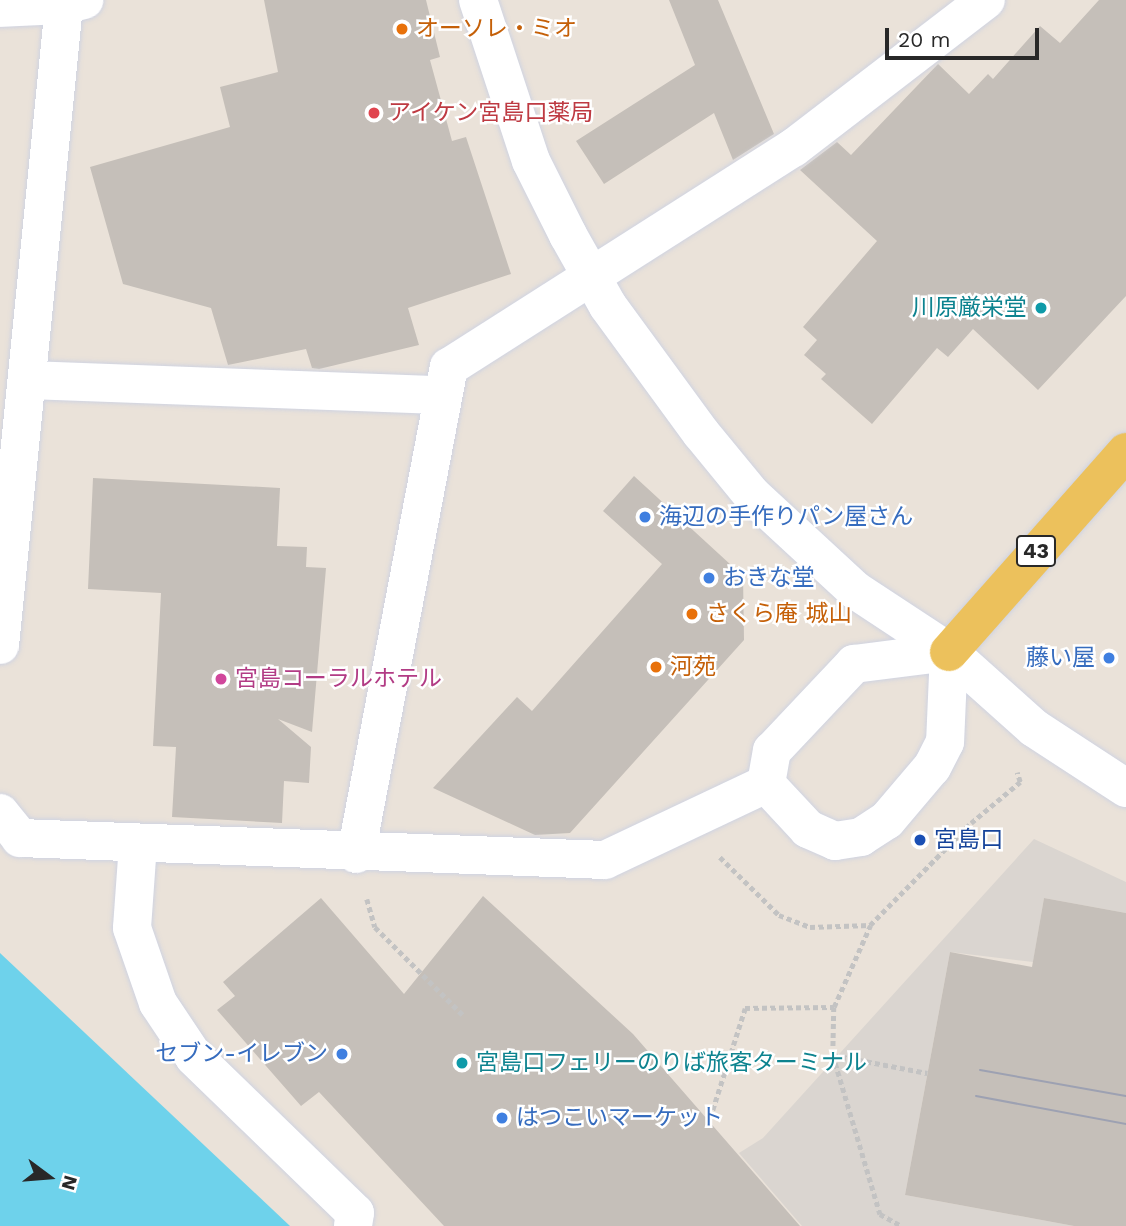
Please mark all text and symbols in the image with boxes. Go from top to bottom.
scale bar [888,14,1042,58]
place label: オーソレ・ミオ [416,15,577,43]
marker: オーソレ・ミオ [394,21,410,37]
text: 20 m [898,27,950,52]
place label: アイケン宮島口薬局 [388,99,595,127]
marker: アイケン宮島口薬局 [366,105,382,121]
place label: 川原厳栄堂 [912,294,1027,322]
marker: 川原厳栄堂 [1033,300,1049,316]
place label: 海辺の手作りパン屋さん [659,503,912,531]
marker: 海辺の手作りパン屋さん [637,509,653,525]
road number: 43 [1015,534,1057,568]
place label: おきな堂 [723,564,815,592]
marker: おきな堂 [701,570,717,586]
place label: さくら庵 城山 [706,600,852,628]
marker: さくら庵 城山 [684,606,700,622]
place label: 藤い屋 [1026,644,1095,672]
marker: 藤い屋 [1101,650,1117,666]
place label: 河苑 [670,653,716,681]
marker: 河苑 [648,659,664,675]
place label: 宮島コーラルホテル [235,665,442,693]
marker: 宮島コーラルホテル [213,671,229,687]
place label: 宮島口 [934,826,1003,854]
marker: 宮島口 [912,832,928,848]
place label: セブン-イレブン [155,1040,328,1068]
marker: セブン-イレブン [334,1046,350,1062]
place label: 宮島口フェリーのりば旅客ターミナル [476,1049,867,1077]
marker: 宮島口フェリーのりば旅客ターミナル [454,1055,470,1071]
place label: はつこいマーケット [516,1104,723,1132]
marker: はつこいマーケット [494,1110,510,1126]
north arrow [14,1142,84,1212]
text: N [57,1173,83,1193]

